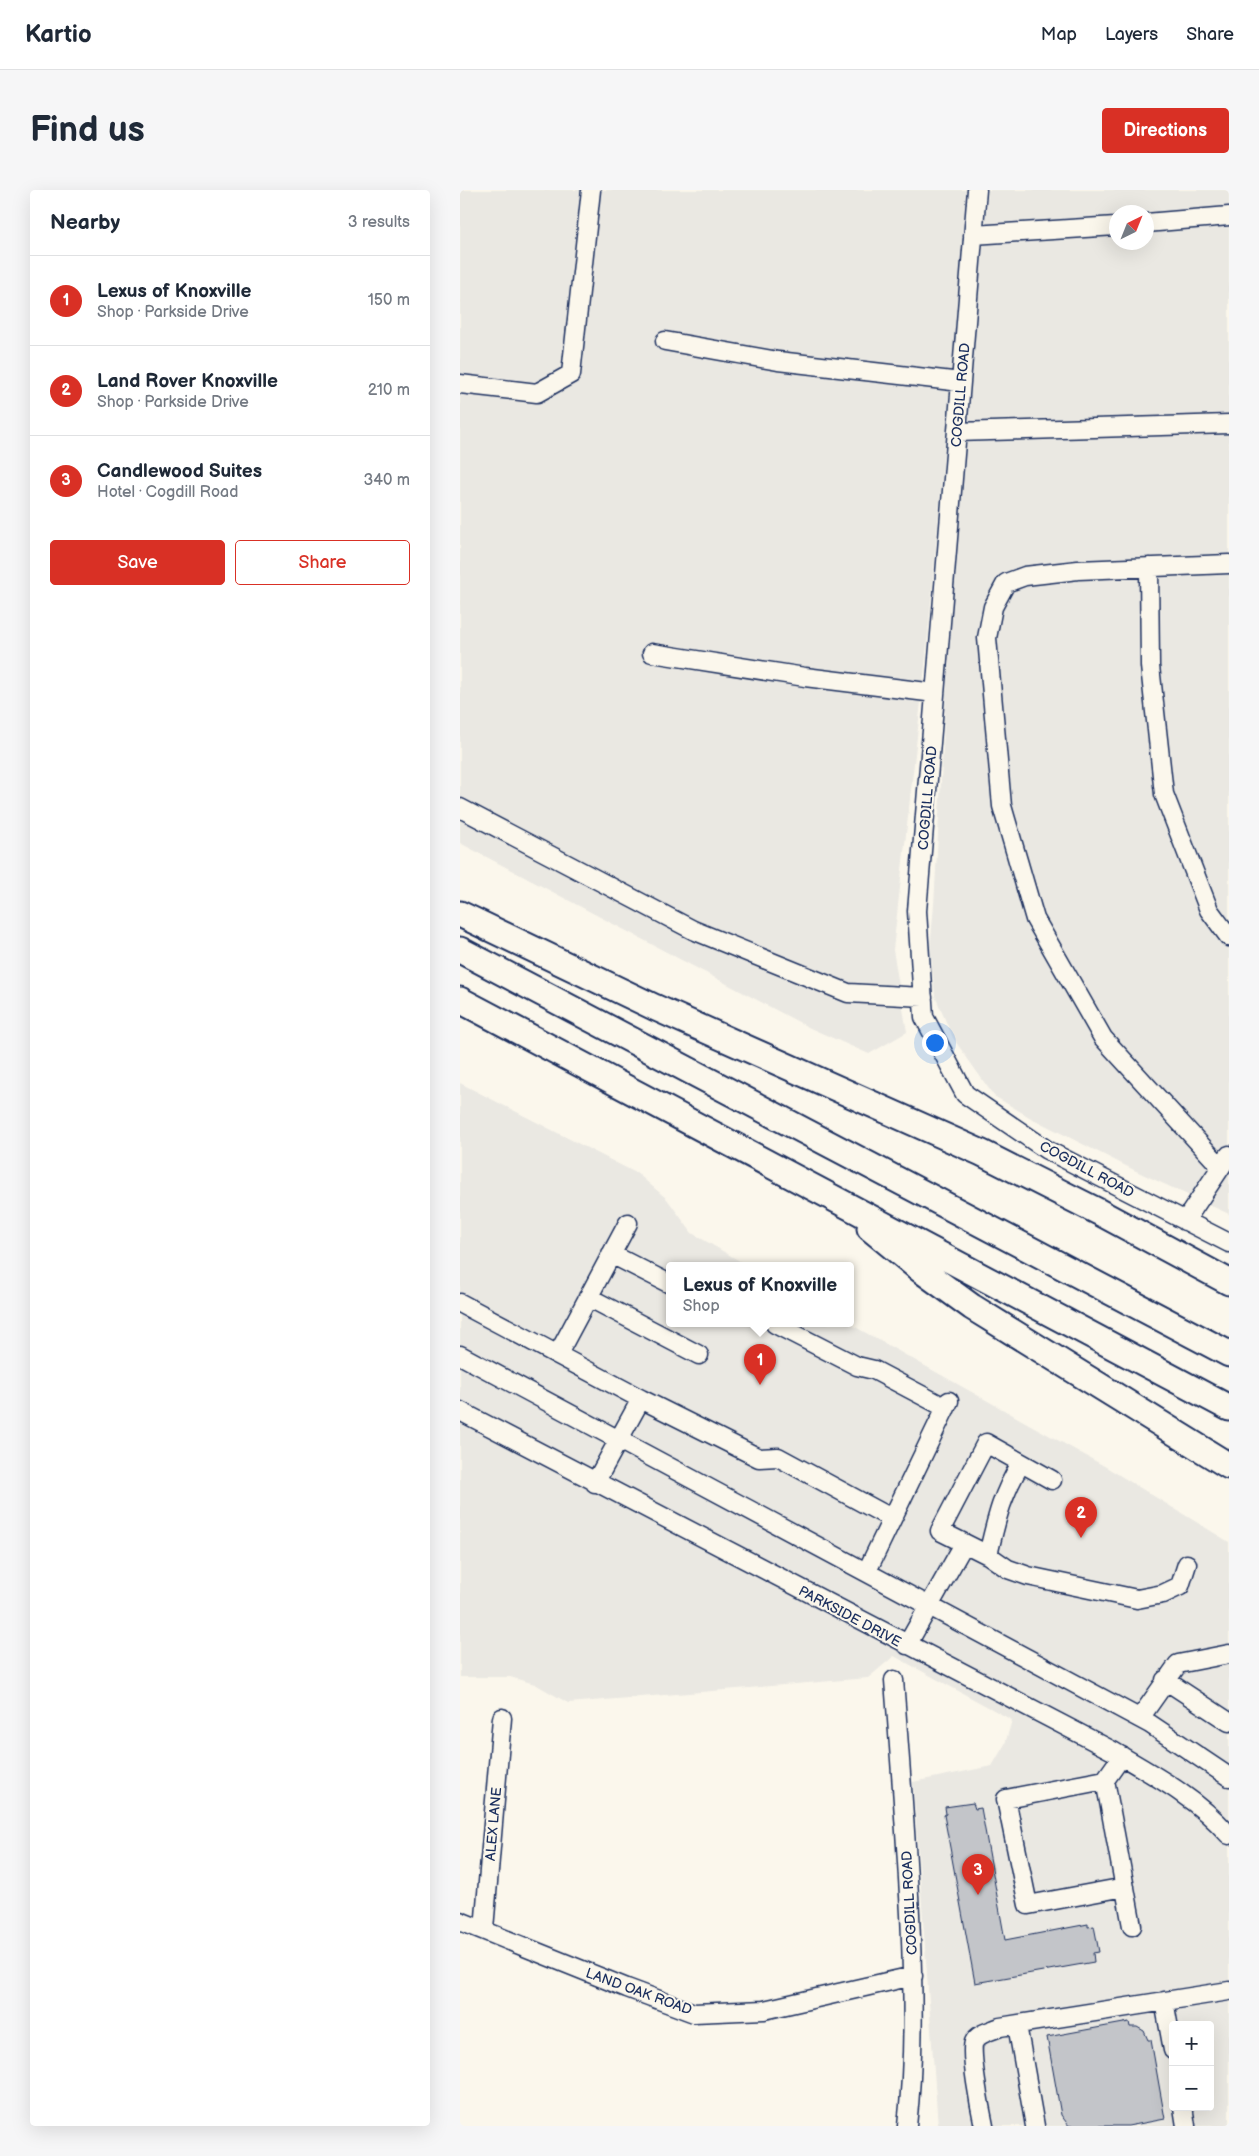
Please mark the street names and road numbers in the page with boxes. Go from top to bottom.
street label: COGDILL ROAD [947,342,974,448]
street label: COGDILL ROAD [914,745,941,851]
street label: COGDILL ROAD [1037,1137,1137,1201]
street label: PARKSIDE DRIVE [796,1582,904,1651]
street label: ALEX LANE [482,1786,505,1862]
street label: COGDILL ROAD [898,1850,921,1956]
street label: LAND OAK ROAD [583,1964,694,2019]

